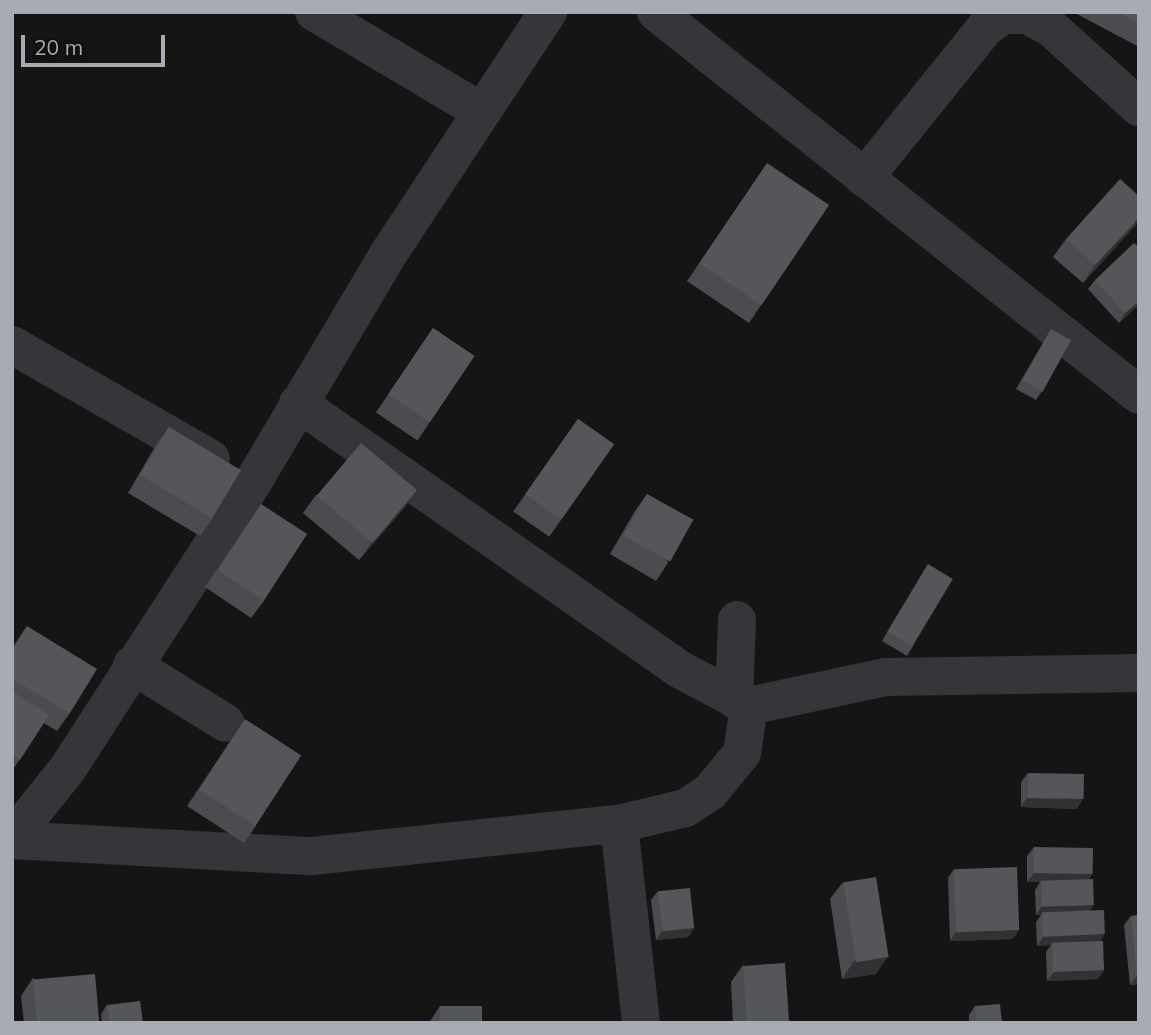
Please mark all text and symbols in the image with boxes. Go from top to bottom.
scale bar [24,21,168,65]
text: 20 m [34,34,83,60]

